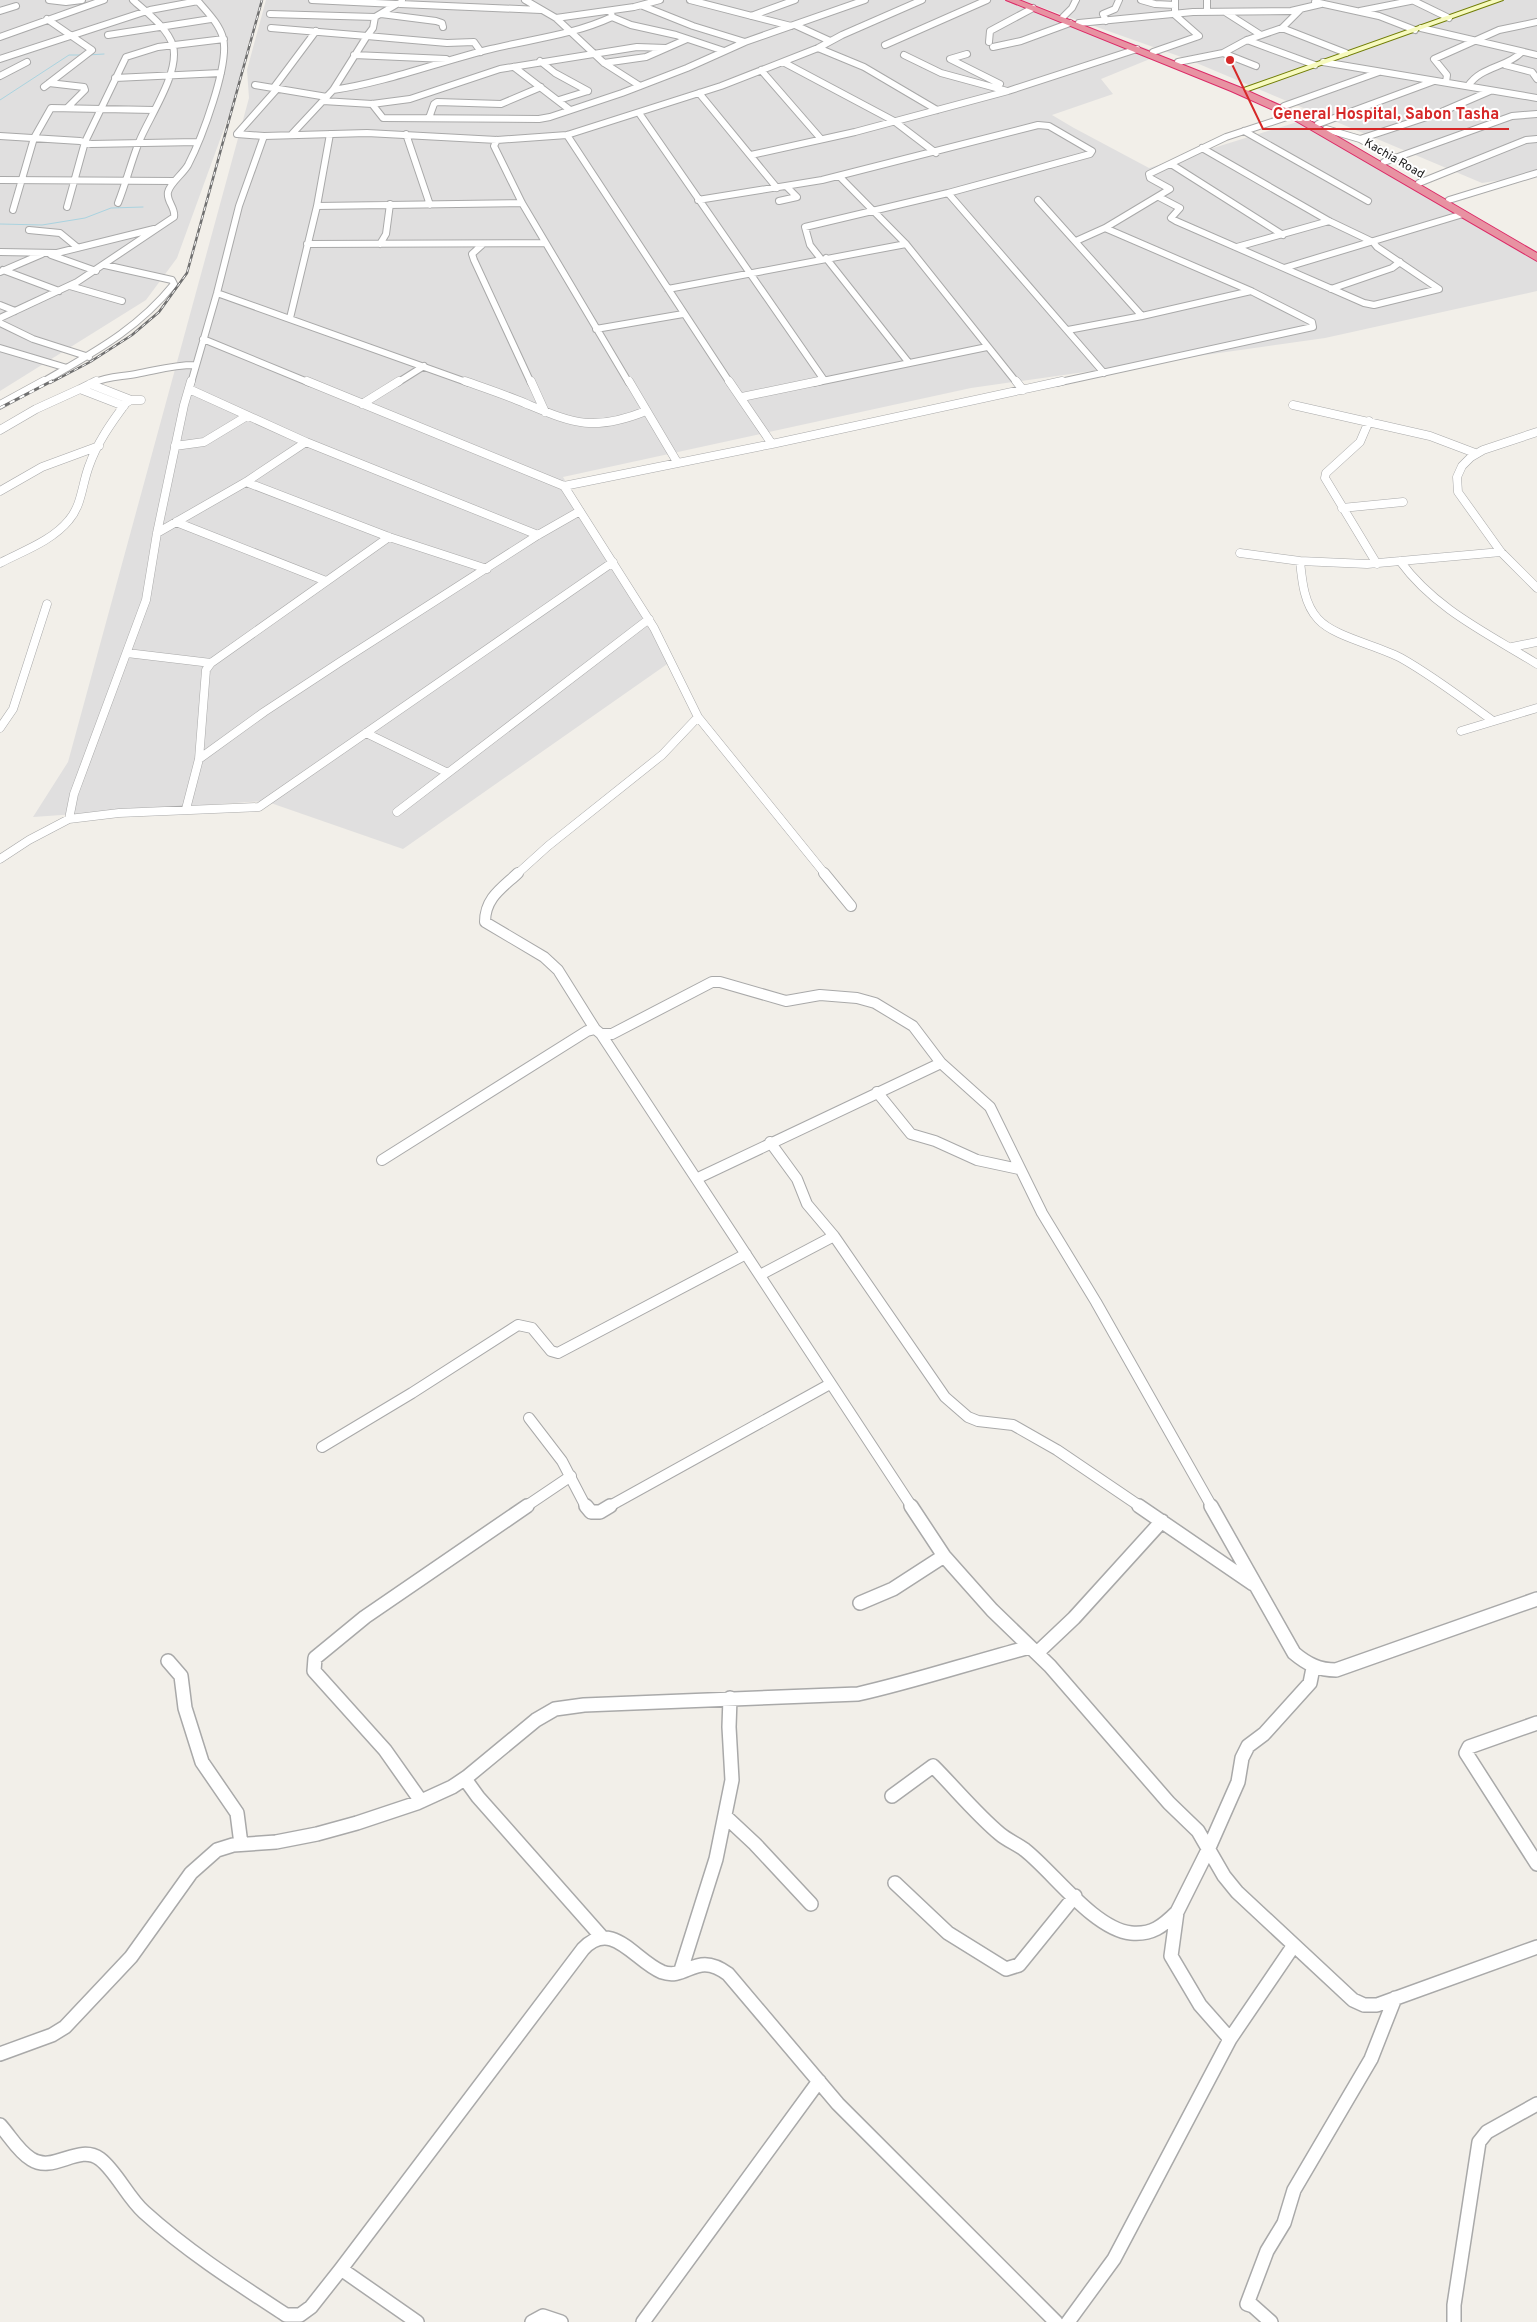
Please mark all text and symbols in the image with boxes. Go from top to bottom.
callout: General Hospital, Sabon Tasha [1263,98,1509,129]
text: General Hospital, Sabon Tasha [1273,105,1499,125]
street label: Kachia Road [1361,135,1427,183]

